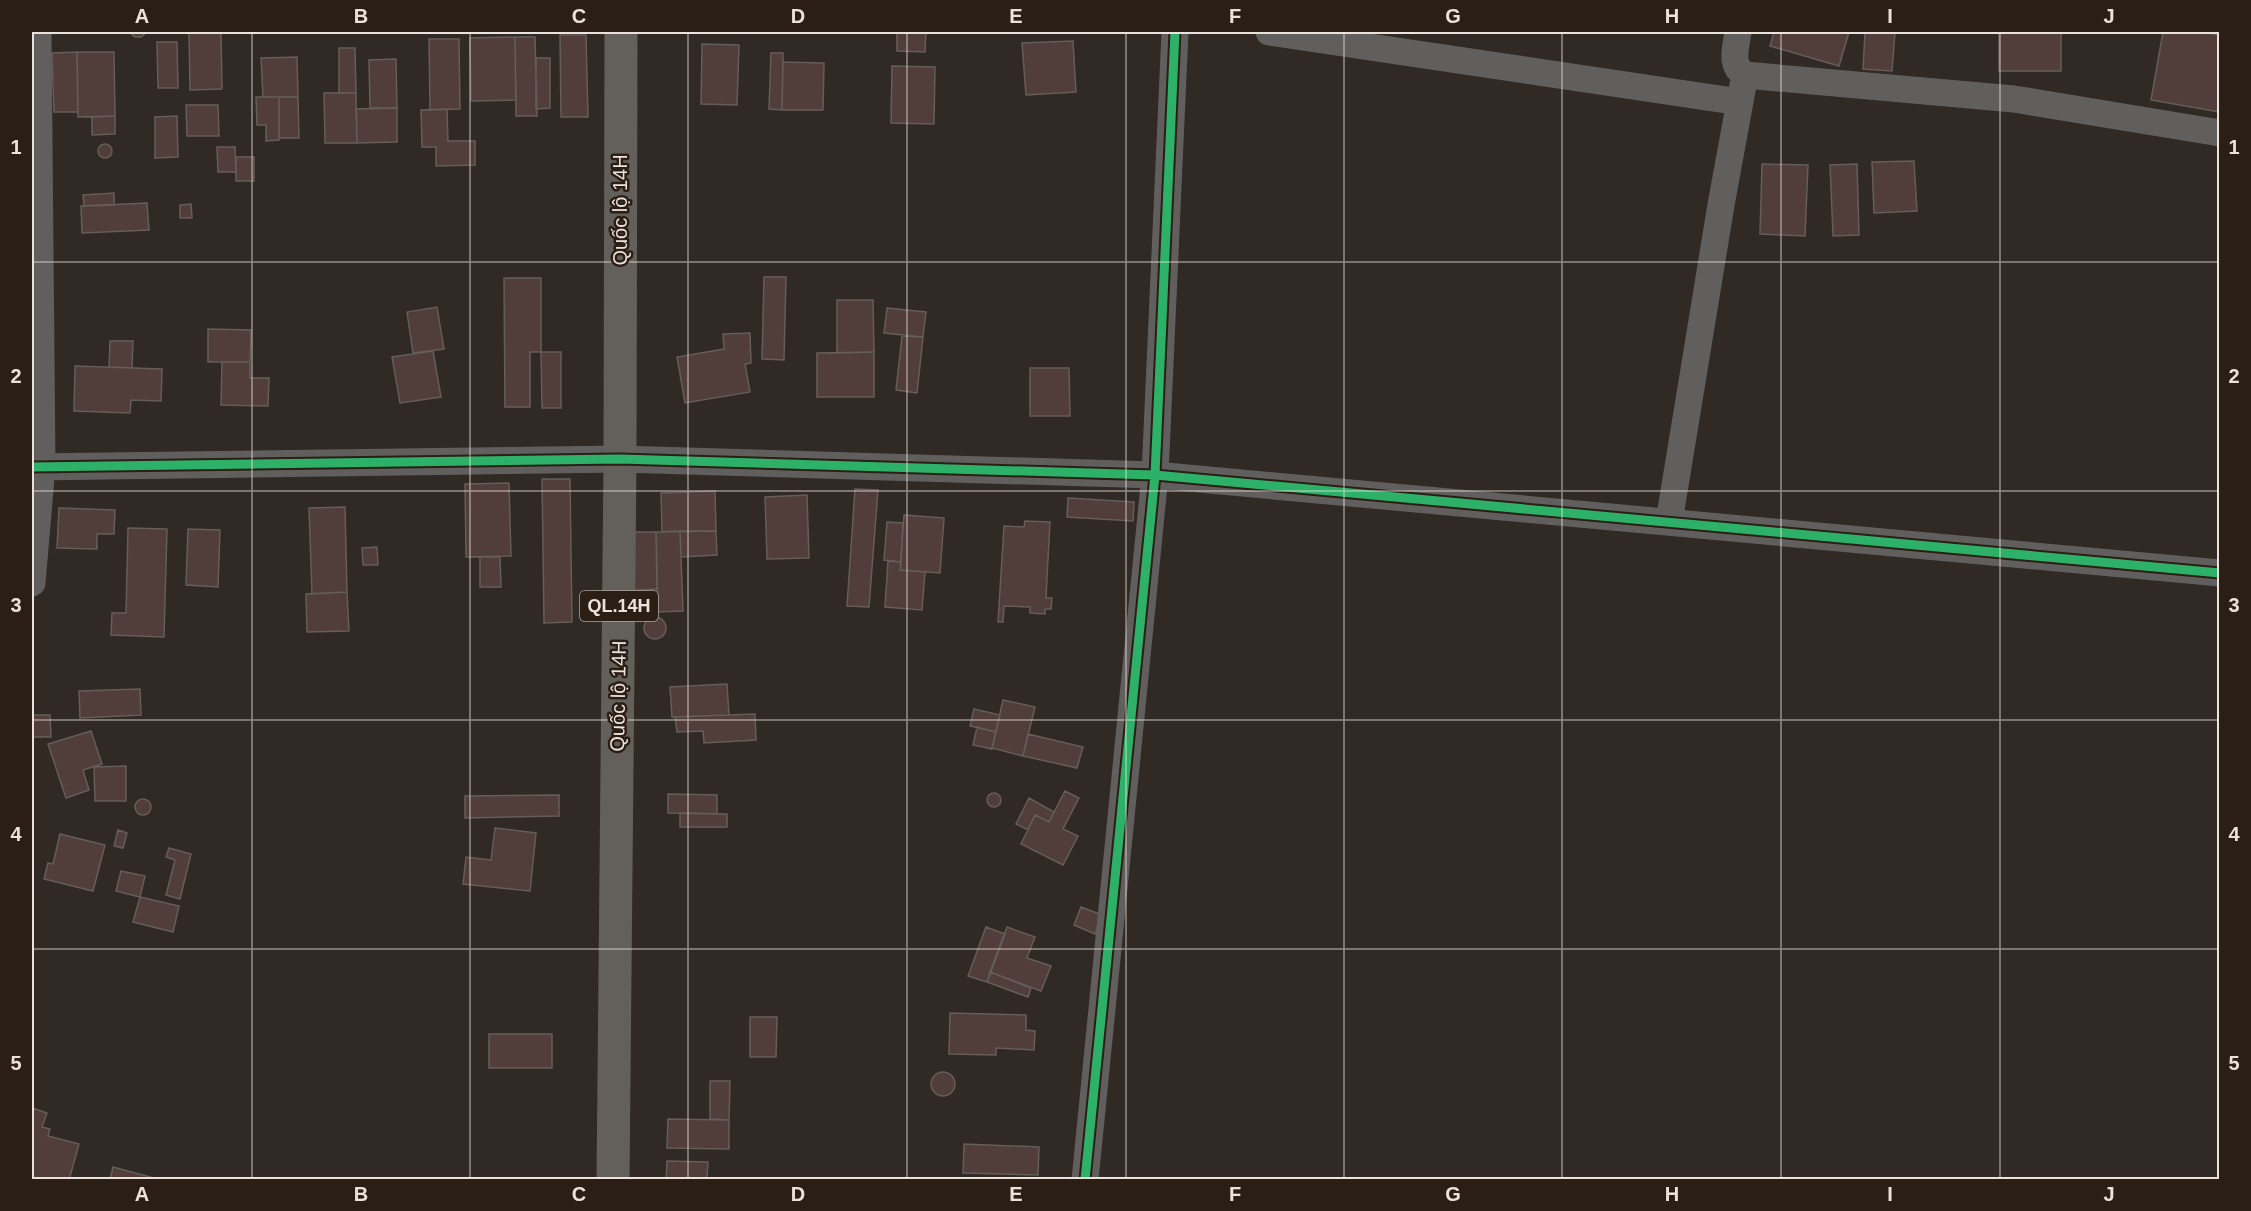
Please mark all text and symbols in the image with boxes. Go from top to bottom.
text: A [135,5,149,27]
text: B [354,5,368,27]
text: C [572,5,586,27]
text: D [791,5,805,27]
text: E [1009,5,1023,27]
text: F [1229,5,1241,27]
text: G [1445,5,1461,27]
text: H [1665,5,1679,27]
text: I [1887,5,1893,27]
text: J [2103,5,2115,27]
text: 1 [10,136,22,158]
text: 1 [2228,136,2240,158]
street label: Quốc lộ 14H [609,154,631,266]
text: 2 [10,365,22,387]
text: 2 [2228,365,2240,387]
road number: QL.14H [580,591,658,621]
text: 3 [10,594,22,616]
text: 3 [2228,594,2240,616]
street label: Quốc lộ 14H [606,640,630,752]
text: 4 [10,823,22,845]
text: 4 [2228,823,2240,845]
text: 5 [10,1052,22,1074]
text: 5 [2228,1052,2240,1074]
text: A [135,1183,149,1205]
text: B [354,1183,368,1205]
text: C [572,1183,586,1205]
text: D [791,1183,805,1205]
text: E [1009,1183,1023,1205]
text: F [1229,1183,1241,1205]
text: G [1445,1183,1461,1205]
text: H [1665,1183,1679,1205]
text: I [1887,1183,1893,1205]
text: J [2103,1183,2115,1205]

